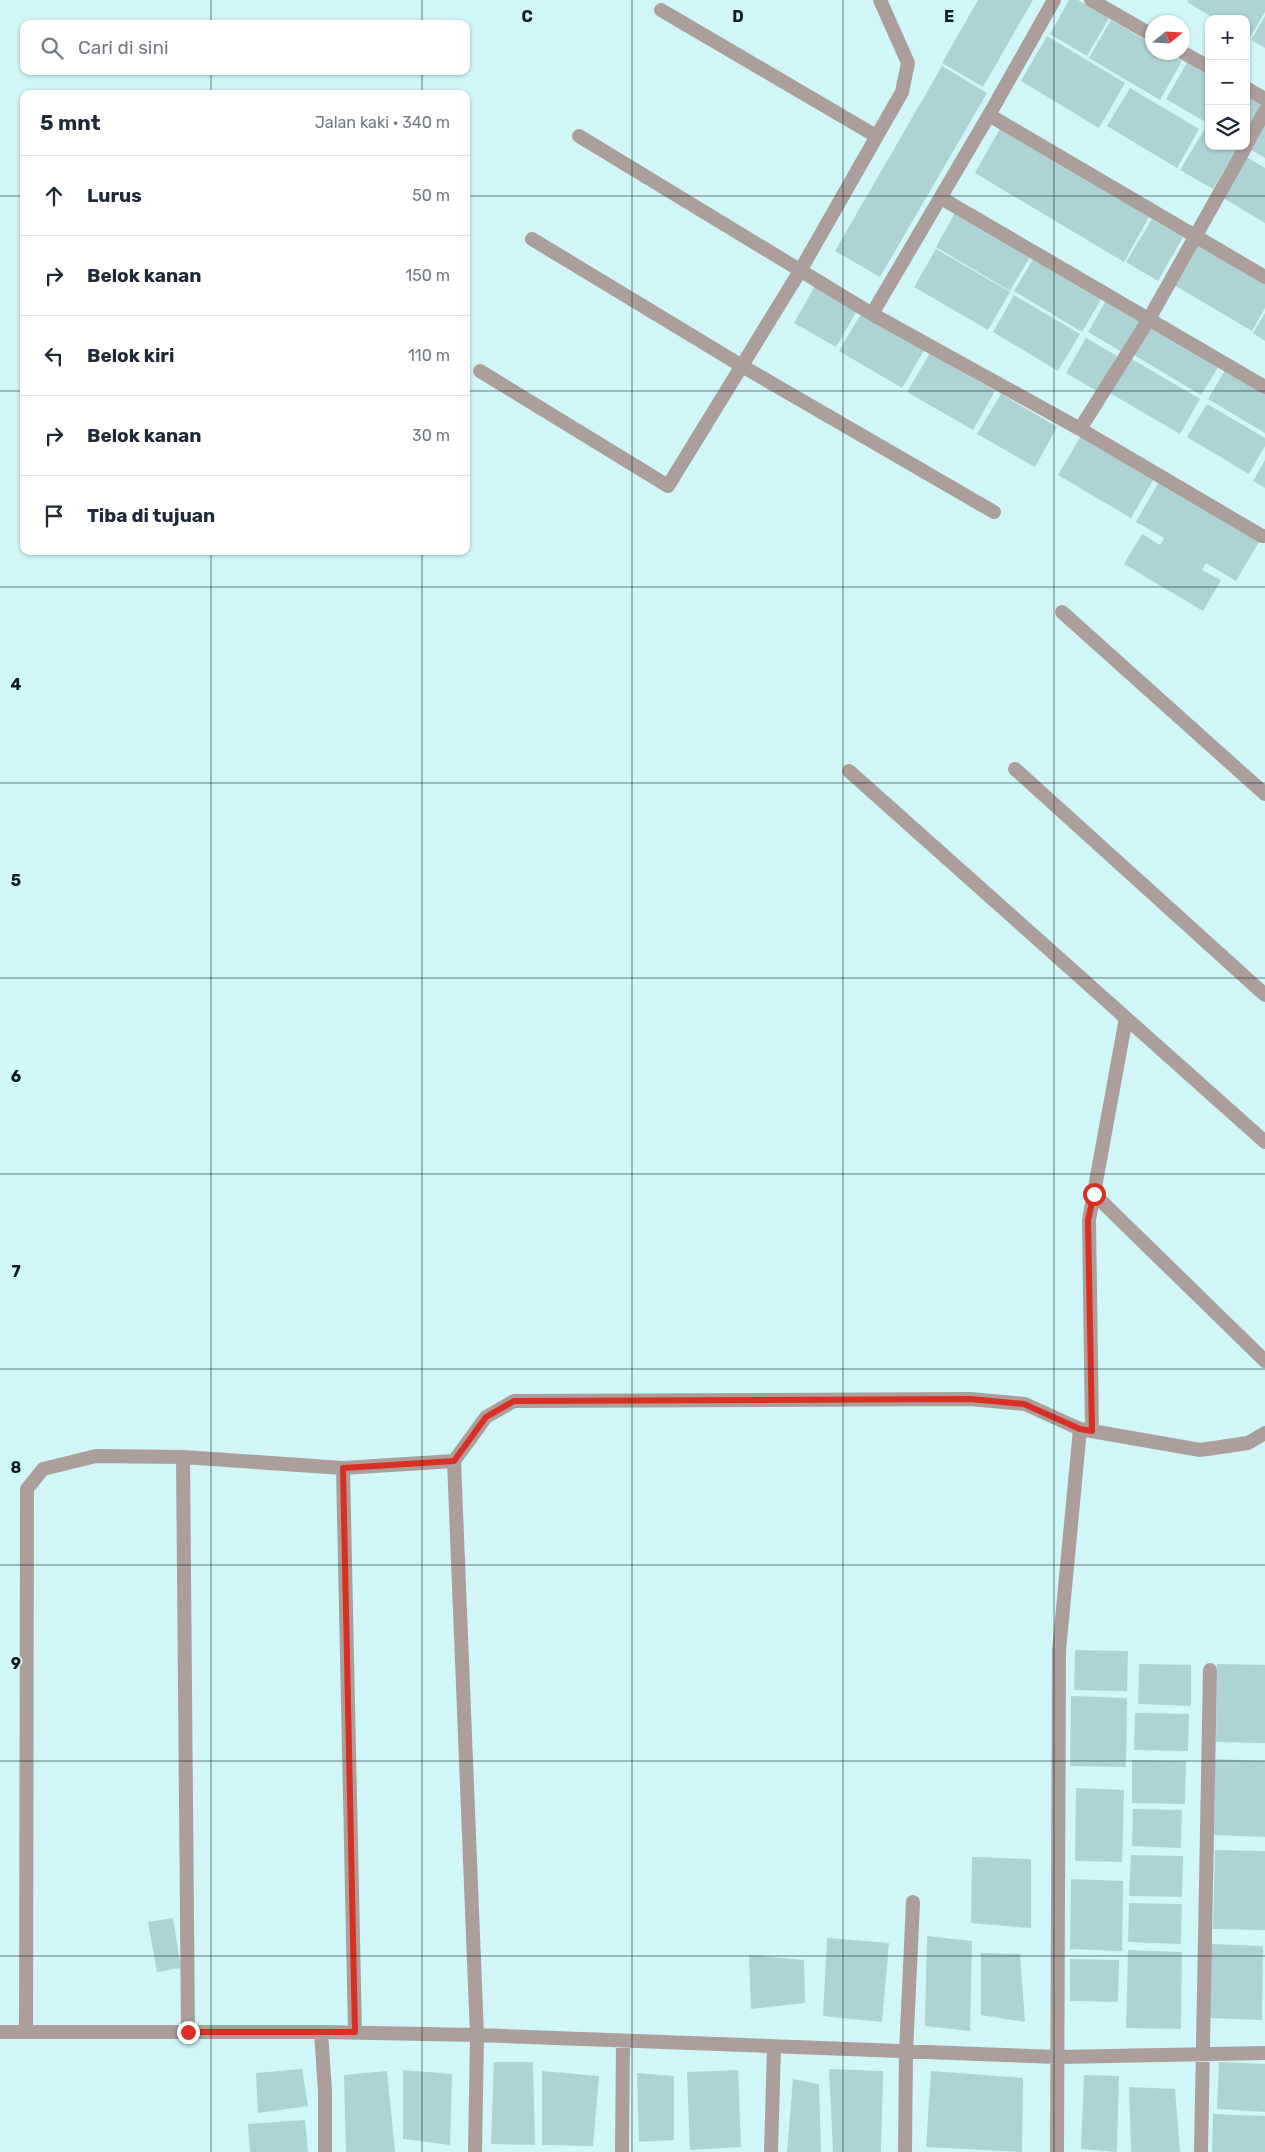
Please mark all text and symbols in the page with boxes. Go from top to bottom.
text: C [521,7,533,26]
text: D [732,7,744,26]
text: E [944,7,954,26]
north arrow [1145,15,1190,60]
map controls [1205,15,1250,150]
button: + [1205,15,1250,60]
search box [20,20,470,75]
icon: search [38,34,66,62]
text: Cari di sini [78,36,169,59]
button: − [1205,60,1250,105]
button: layers [1205,105,1250,150]
text: 5 mnt [40,110,100,135]
text: Jalan kaki · 340 m [315,113,450,132]
icon: ahead [40,182,68,210]
text: Lurus [87,184,142,207]
text: 50 m [412,186,450,205]
icon: right [40,262,68,290]
text: Belok kanan [87,264,202,287]
text: 150 m [405,266,450,285]
icon: left [40,342,68,370]
text: Belok kiri [87,344,174,367]
text: 110 m [408,346,450,365]
icon: right [40,422,68,450]
text: Belok kanan [87,424,202,447]
text: 30 m [412,426,450,445]
icon: arrive [40,502,68,530]
text: Tiba di tujuan [87,504,215,527]
text: 4 [11,675,22,694]
text: 5 [11,871,21,890]
text: 6 [11,1067,21,1086]
route start [1083,1183,1106,1206]
text: 7 [11,1262,21,1281]
text: 8 [11,1458,22,1477]
text: 9 [11,1654,21,1673]
route end [177,2021,200,2044]

